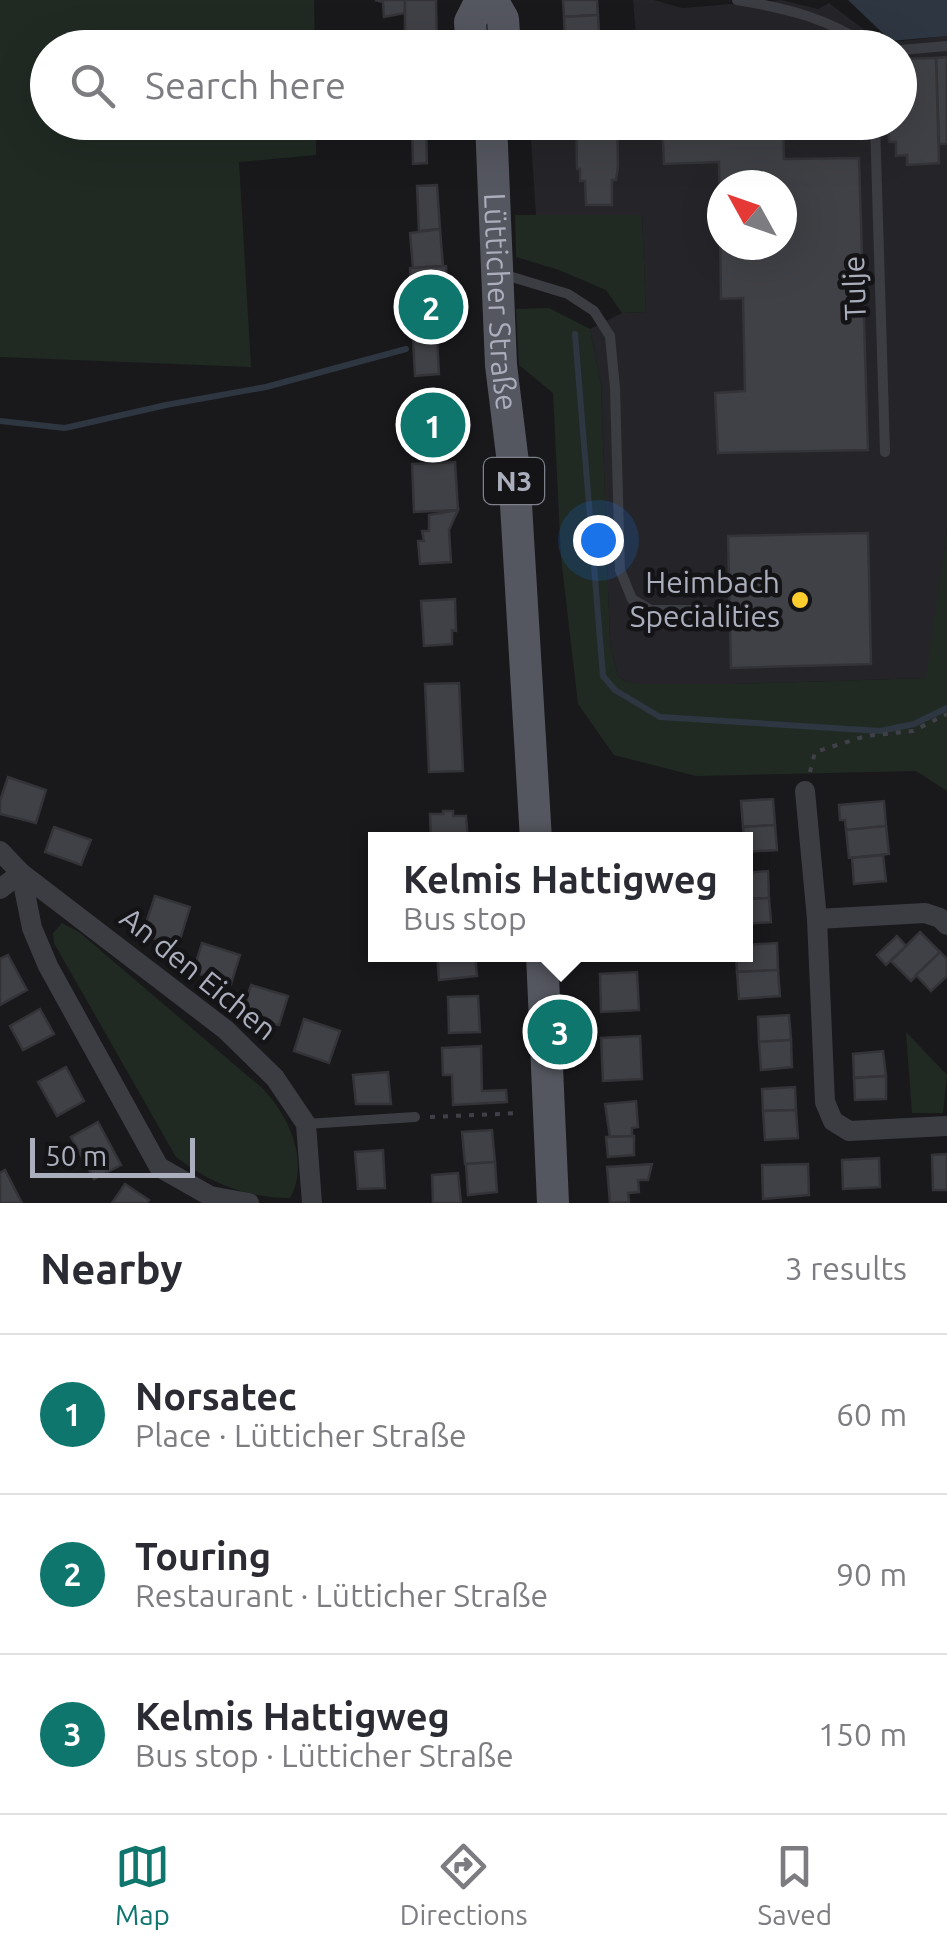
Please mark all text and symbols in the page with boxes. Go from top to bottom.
search box [30,30,917,140]
icon: search [65,58,120,113]
text: Search here [145,64,346,106]
north arrow [707,170,797,260]
street label: Lütticher Straße [478,192,524,412]
street label: Tulje [836,255,872,321]
pin: 2 [398,270,464,344]
pin: 1 [400,388,466,462]
road number: N3 [484,458,544,504]
your location [573,515,624,566]
place label: Heimbach Specialities [630,565,780,633]
marker: Heimbach Specialities [789,589,811,611]
popup [368,832,753,962]
text: Kelmis Hattigweg [403,858,718,900]
street label: An den Eichen [114,900,283,1046]
text: Bus stop [403,900,527,936]
pin: 3 [528,994,592,1070]
scale bar [30,1133,195,1178]
text: 50 m [45,1140,107,1171]
text: Nearby [40,1245,183,1292]
text: 3 results [785,1250,907,1286]
text: Norsatec [135,1375,297,1417]
text: 1 [63,1396,82,1432]
text: 60 m [836,1396,907,1432]
text: Place · Lütticher Straße [135,1417,467,1453]
text: Touring [135,1535,271,1577]
text: 2 [63,1556,82,1592]
text: 90 m [836,1556,907,1592]
text: Restaurant · Lütticher Straße [135,1577,548,1613]
text: Kelmis Hattigweg [135,1695,450,1737]
text: 3 [63,1716,82,1752]
text: 150 m [818,1716,907,1752]
text: Bus stop · Lütticher Straße [135,1737,514,1773]
tab: Map [115,1839,170,1930]
tab: Directions [400,1839,528,1930]
tab: Saved [758,1839,832,1930]

